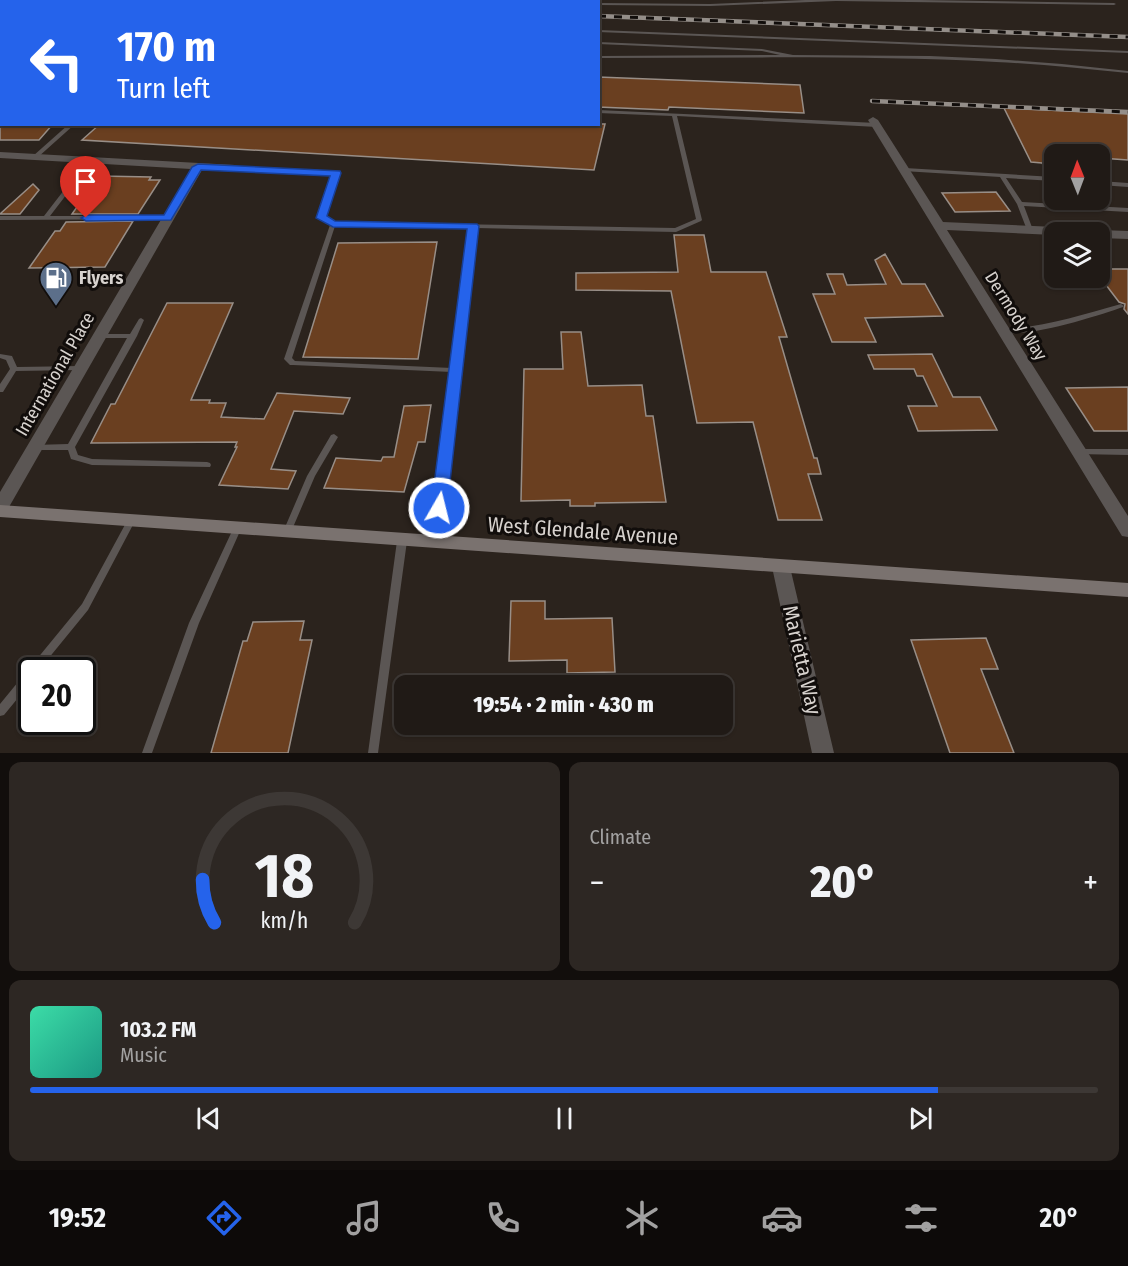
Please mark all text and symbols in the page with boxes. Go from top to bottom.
text: 170 m [117,22,216,72]
icon: left [18,24,96,102]
text: Turn left [117,73,210,105]
north arrow [1044,144,1110,210]
map controls [1044,144,1110,288]
pin [60,156,111,218]
icon: arrive [69,165,102,198]
button: layers [1044,222,1110,288]
fuel station icon: Flyers [38,260,74,307]
place label: Flyers [79,267,123,289]
street label: Dermody Way [980,268,1052,364]
street label: International Place [11,308,99,440]
position arrow [407,476,471,540]
street label: West Glendale Avenue [487,511,679,551]
street label: Marietta Way [777,603,827,718]
speed limit sign: 20 [18,657,96,735]
text: 19:54 · 2 min · 430 m [473,691,654,718]
text: Climate [590,825,651,849]
text: 18 [255,839,314,914]
text: 20° [810,855,877,909]
text: − [590,863,604,903]
text: + [1083,863,1098,903]
text: km/h [260,909,308,935]
text: 103.2 FM [120,1016,196,1043]
text: Music [120,1043,167,1067]
icon: previous [192,1102,225,1135]
icon: pause [548,1102,581,1135]
icon: next [904,1102,937,1135]
icon: directions [203,1197,245,1239]
icon: music [343,1197,385,1239]
icon: phone [482,1197,524,1239]
icon: climate [621,1197,663,1239]
icon: car [761,1197,803,1239]
icon: filters [900,1197,942,1239]
text: 19:52 [49,1202,106,1234]
text: 20° [1039,1202,1079,1234]

